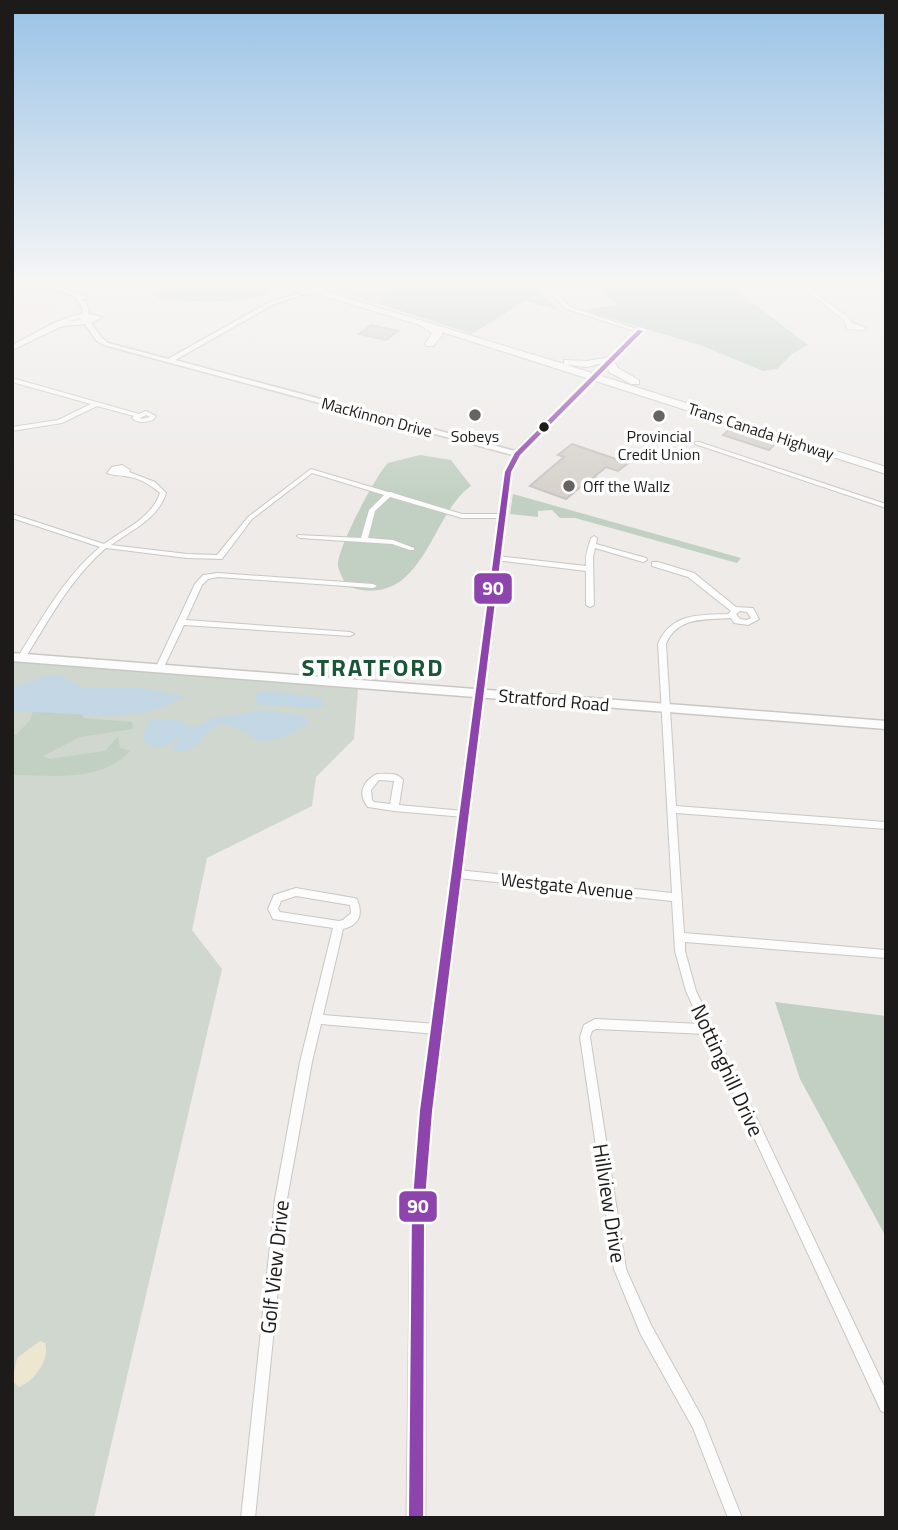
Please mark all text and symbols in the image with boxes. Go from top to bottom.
street label: MacKinnon Drive [319,391,435,443]
street label: Trans Canada Highway [685,396,837,466]
marker: Sobeys [467,407,483,423]
marker: Provincial Credit Union [651,408,667,424]
unlabelled marker [537,420,551,434]
place label: Sobeys [451,424,499,448]
place label: Provincial Credit Union [618,424,700,466]
place label: Off the Wallz [583,474,670,498]
marker: Off the Wallz [561,478,577,494]
line badge: 90 [473,572,513,605]
text: 90 [482,573,504,602]
district label: STRATFORD [301,649,445,685]
street label: Stratford Road [497,682,611,718]
street label: Westgate Avenue [499,866,635,906]
street label: Nottinghill Drive [683,999,773,1141]
street label: Hillview Drive [585,1141,635,1265]
line badge: 90 [398,1190,438,1223]
text: 90 [407,1191,429,1220]
street label: Golf View Drive [251,1199,297,1335]

